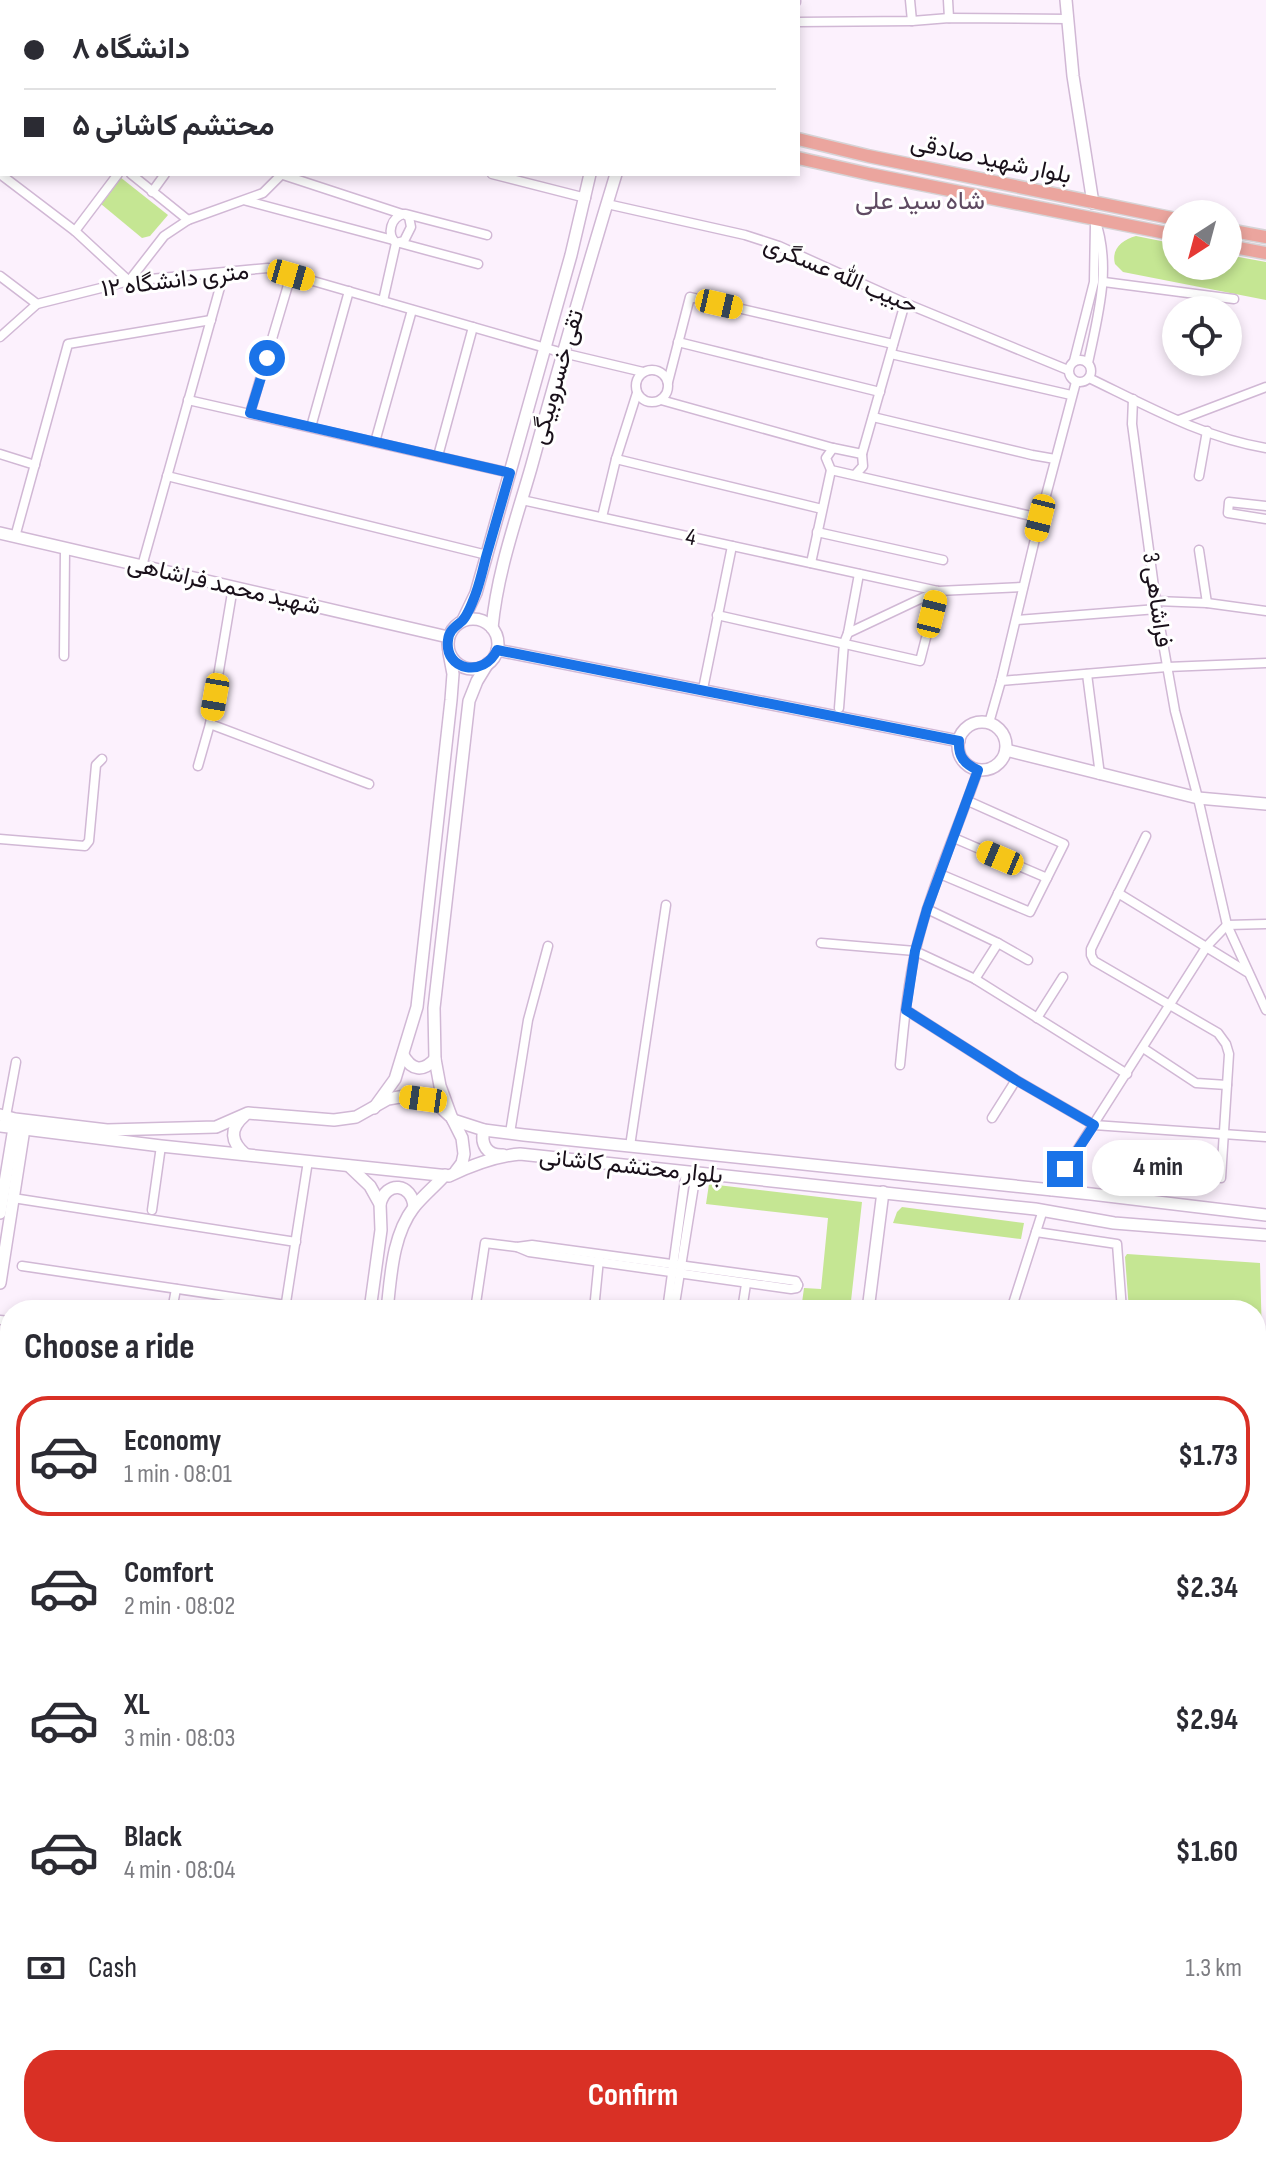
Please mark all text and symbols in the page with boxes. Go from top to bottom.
text: دانشگاه ۸ [72,31,190,67]
text: محتشم کاشانی ۵ [72,108,274,144]
street label: بلوار شهید صادقی [908,128,1074,190]
district label: شاه سید علی [855,186,985,217]
north arrow [1162,200,1242,280]
map controls [1162,200,1242,376]
street label: حبیب الله عسگری [760,230,922,320]
street label: ۱۲ متری دانشگاه [99,257,251,303]
car [265,257,317,293]
car [693,287,745,321]
button: locate [1162,296,1242,376]
street label: تقی خسروبیگی [524,306,590,448]
route start [249,340,285,376]
car [1023,492,1057,544]
street label: 4 [683,522,699,552]
street label: شهید محمد فراشاهی [125,549,323,621]
street label: فراشاهی 3 [1136,551,1178,649]
car [915,588,949,640]
car [199,671,231,723]
car [973,838,1027,878]
car [398,1084,448,1114]
callout: 4 min [1093,1141,1225,1197]
street label: بلوار محتشم کاشانی [538,1142,724,1191]
route end [1047,1151,1083,1187]
text: 4 min [1133,1152,1183,1183]
text: Choose a ride [24,1326,195,1369]
icon: car [28,1420,100,1492]
text: Economy [124,1423,221,1459]
text: $1.73 [1178,1438,1238,1474]
text: 1 min · 08:01 [124,1459,232,1490]
icon: car [28,1552,100,1624]
text: Comfort [124,1555,214,1591]
text: $2.34 [1175,1570,1238,1606]
text: 2 min · 08:02 [124,1591,235,1622]
icon: car [28,1684,100,1756]
text: XL [124,1687,150,1723]
text: $2.94 [1175,1702,1238,1738]
text: 3 min · 08:03 [124,1723,236,1754]
icon: car [28,1816,100,1888]
text: Black [124,1819,182,1855]
text: $1.60 [1176,1834,1238,1870]
text: 4 min · 08:04 [124,1855,235,1886]
icon: cash [24,1946,68,1990]
text: Cash [88,1950,137,1986]
text: 1.3 km [1186,1953,1242,1984]
button: Confirm [24,2050,1242,2142]

